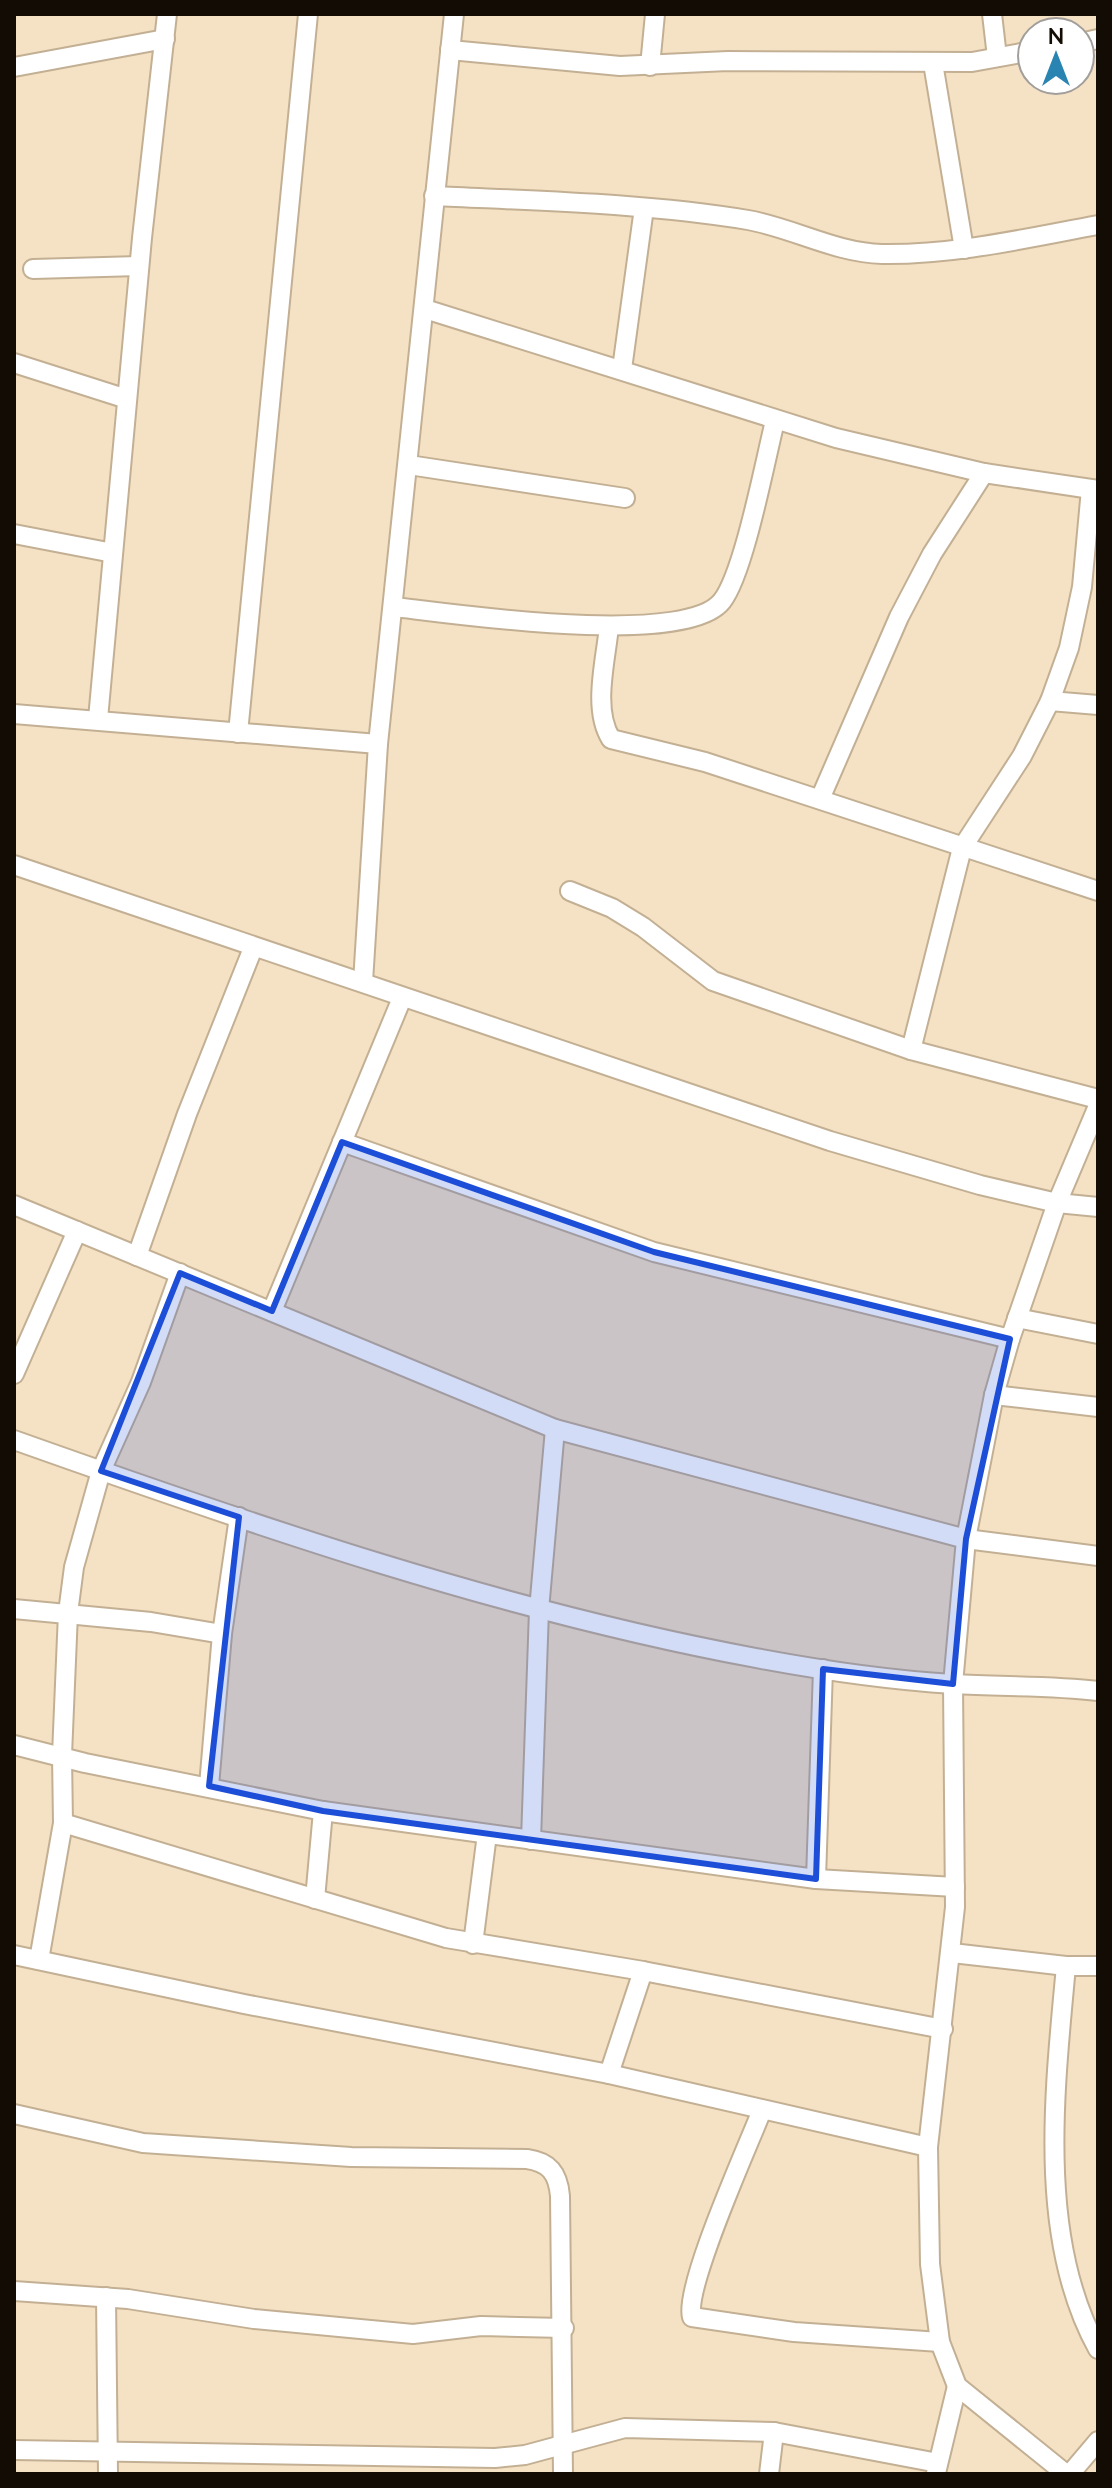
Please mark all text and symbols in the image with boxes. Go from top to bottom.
north arrow [1016,16,1096,96]
text: N [1048,22,1064,52]

